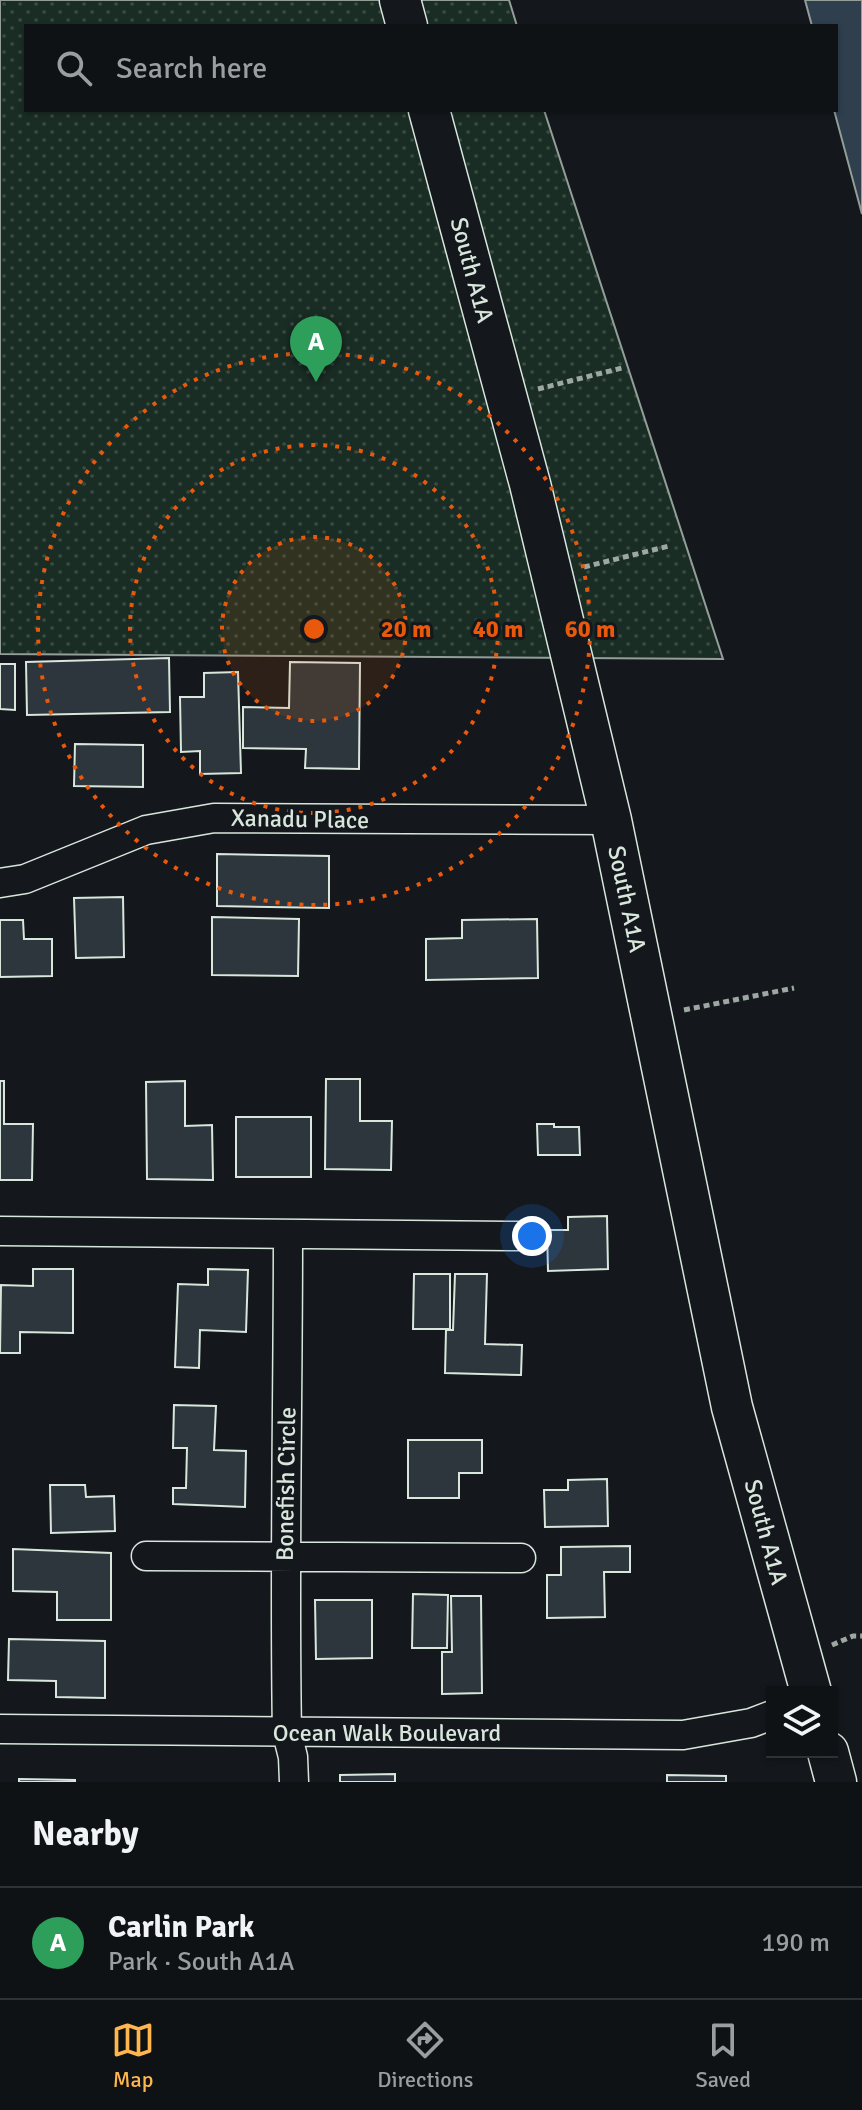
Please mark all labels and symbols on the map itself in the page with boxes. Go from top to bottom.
street label: South A1A [444,214,501,326]
pin: A [290,316,342,382]
text: 20 m [381,614,431,644]
text: 40 m [473,614,523,644]
text: 60 m [565,614,615,644]
centre of rings [300,615,328,643]
street label: Xanadu Place [231,803,369,835]
street label: South A1A [601,843,653,955]
your location [512,1216,552,1256]
street label: Bonefish Circle [270,1407,302,1561]
street label: South A1A [738,1476,795,1588]
street label: Ocean Walk Boulevard [273,1718,501,1748]

